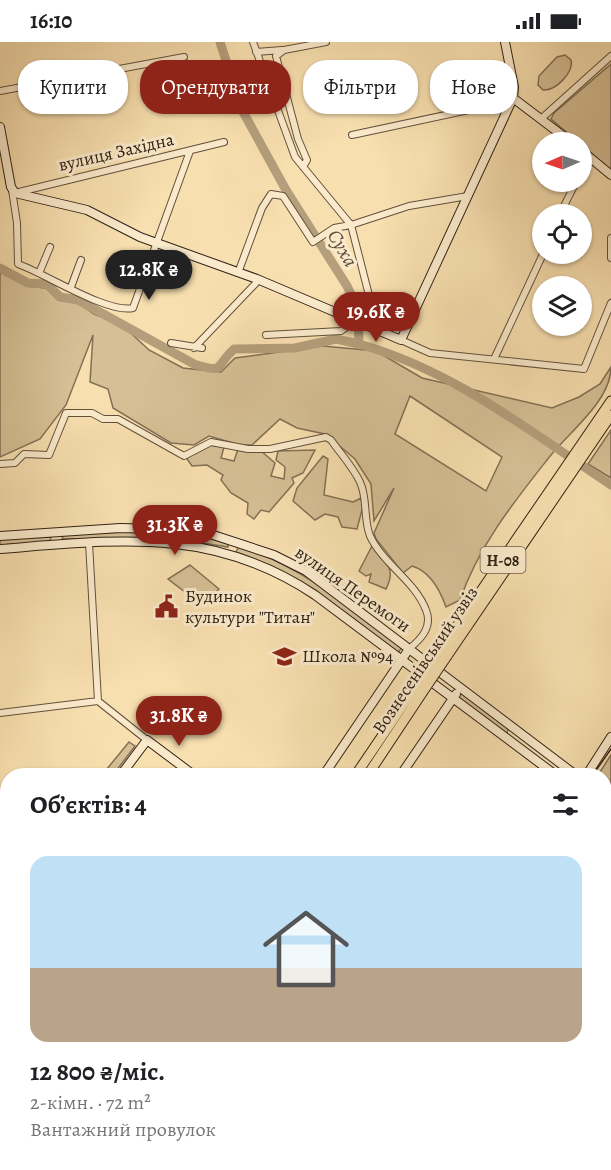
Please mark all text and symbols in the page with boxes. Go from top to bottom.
text: 16:10 [30,6,72,36]
chip: Купити [18,60,128,114]
chip: Орендувати [140,60,291,114]
chip: Фільтри [303,60,418,114]
chip: Нове [430,60,517,114]
street label: вулиця Західна [56,127,177,177]
north arrow [532,132,592,192]
map controls [532,132,592,336]
button: locate [532,204,592,264]
water label: Суха [321,224,364,272]
pin: 12.8K ₴ [94,250,204,301]
text: 12.8K ₴ [119,256,179,283]
button: layers [532,276,592,336]
pin: 19.6K ₴ [321,292,431,343]
text: 19.6K ₴ [347,298,405,325]
pin: 31.3K ₴ [120,505,230,556]
text: 31.3K ₴ [146,511,204,538]
street label: вулиця Перемоги [290,540,416,638]
road number: Н-08 [480,547,526,573]
street label: Вознесенівський узвіз [367,582,483,738]
place label: Будинок культури "Титан" [185,584,315,629]
public building icon: Будинок культури "Титан" [154,593,180,619]
school or university icon: Школа №94 [271,643,297,669]
place label: Школа №94 [302,644,393,668]
pin: 31.8K ₴ [124,696,234,747]
text: 31.8K ₴ [150,702,208,729]
text: Об’єктів: 4 [30,787,147,822]
icon: filters [549,788,582,821]
icon: home [252,895,360,1003]
text: 12 800 ₴/міс. [30,1054,165,1089]
text: 2-кімн. · 72 m² [30,1089,151,1116]
text: Вантажний провулок [30,1116,216,1143]

